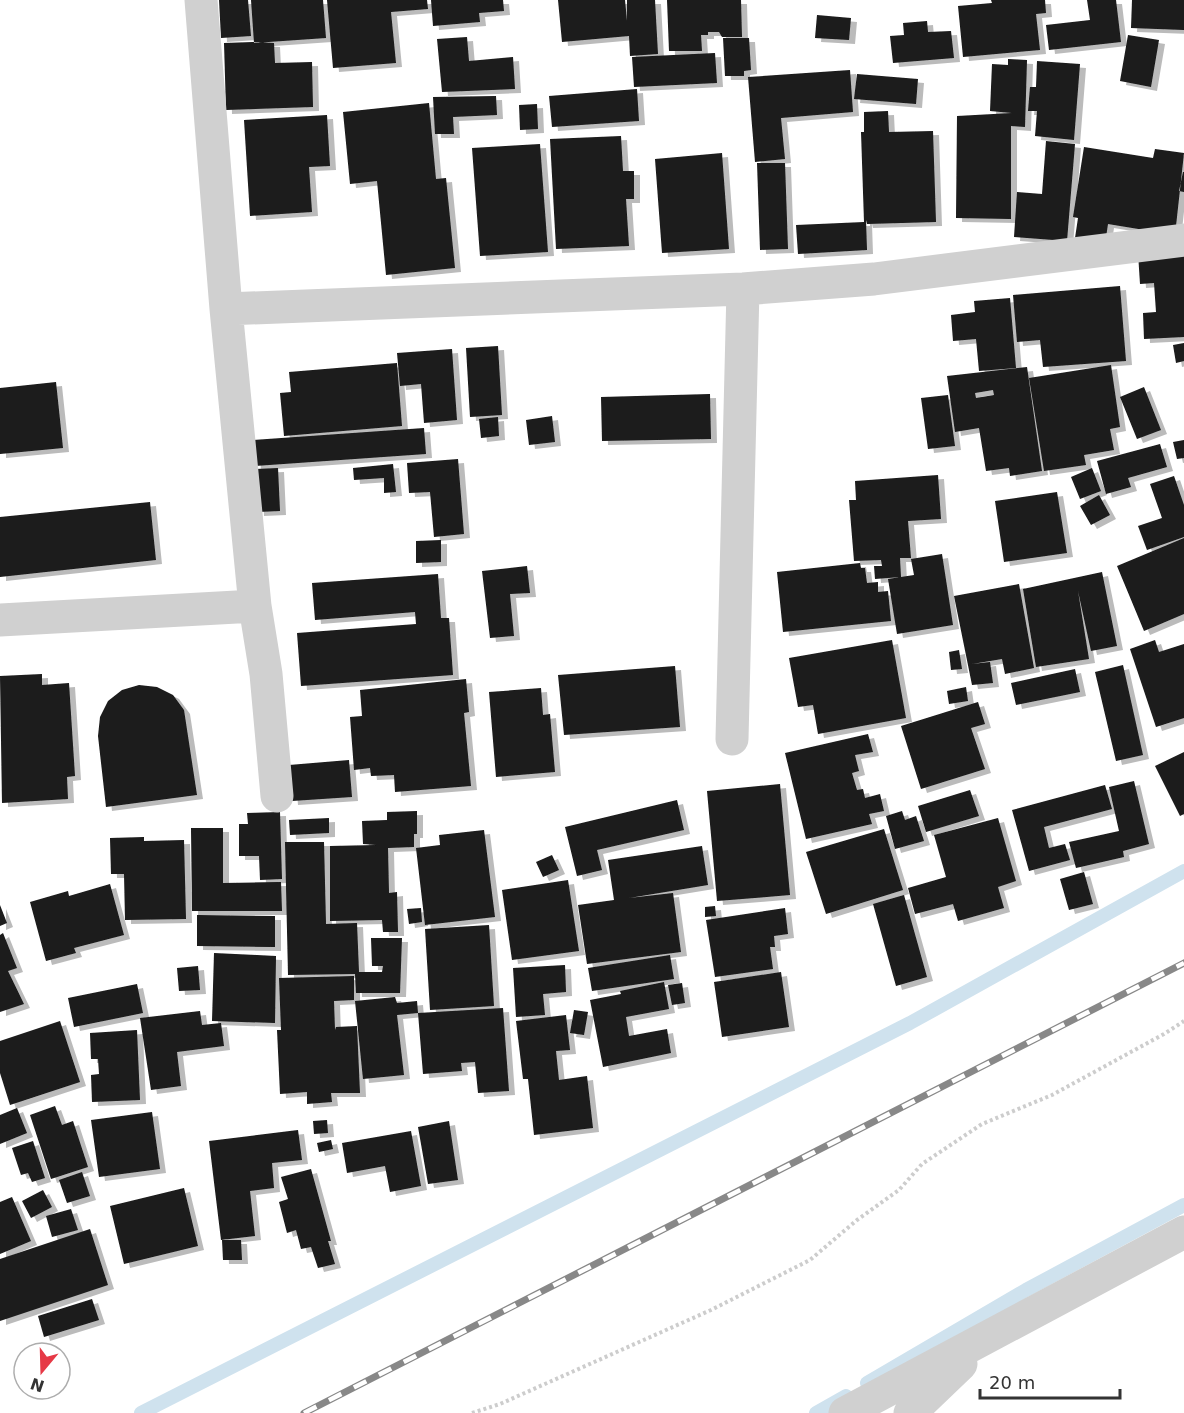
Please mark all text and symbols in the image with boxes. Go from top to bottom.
north arrow [12,1341,72,1401]
scale bar [980,1362,1120,1400]
text: 20 m [989,1372,1035,1393]
text: N [28,1374,47,1396]

